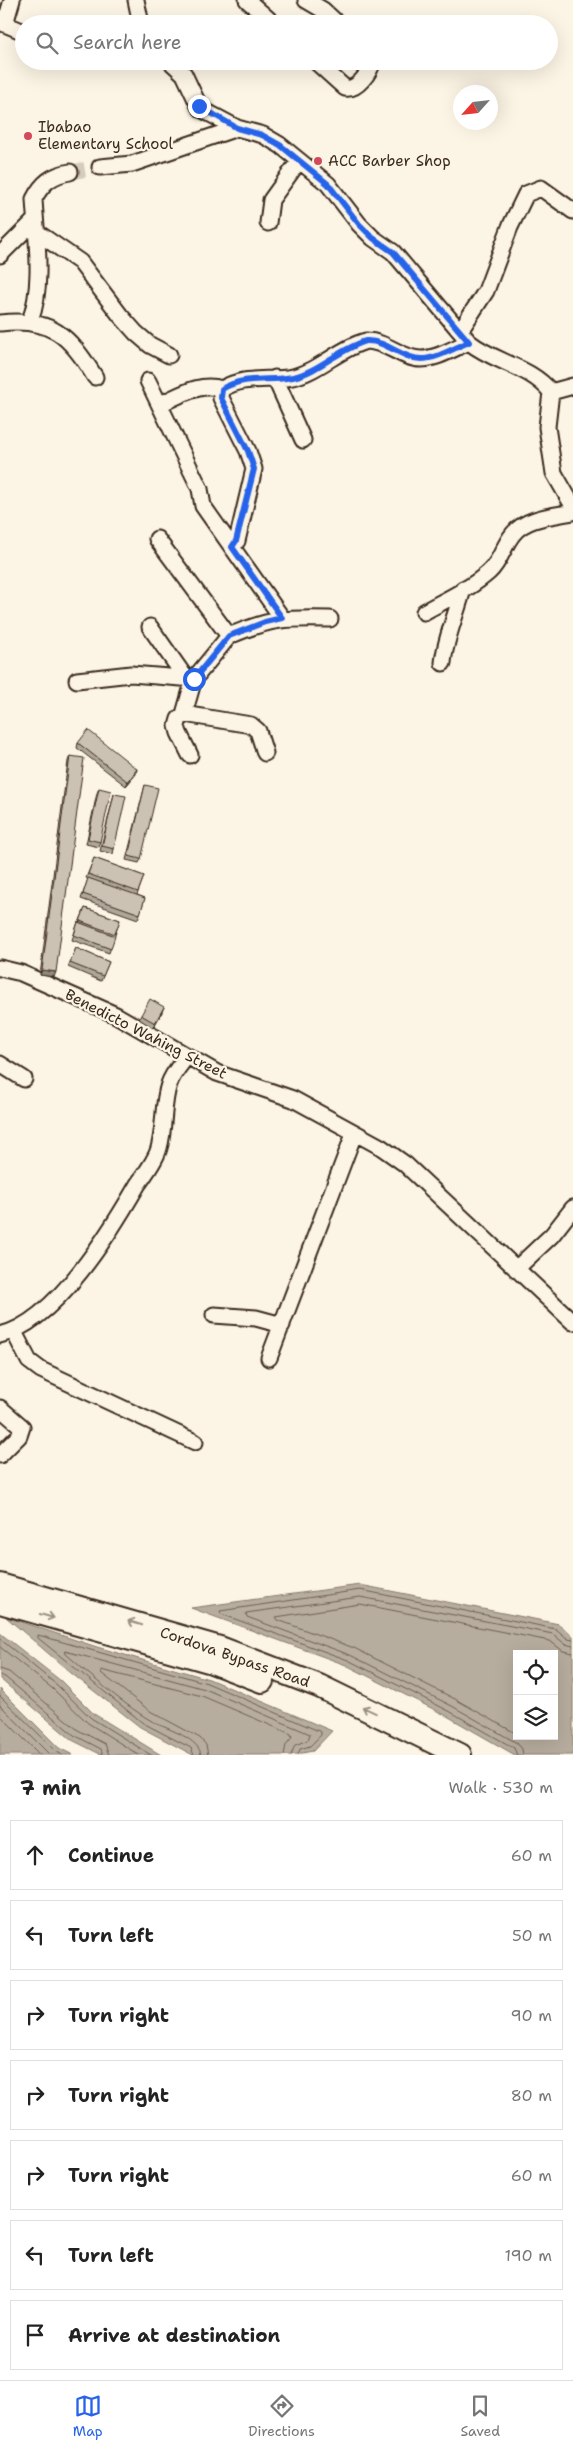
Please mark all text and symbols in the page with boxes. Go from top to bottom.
search box [15,15,558,70]
icon: search [33,29,61,57]
text: Search here [73,30,182,55]
north arrow [453,85,498,130]
route end [188,95,211,118]
place label: Ibabao Elementary School [38,117,174,154]
marker: Ibabao Elementary School [22,130,34,142]
place label: ACC Barber Shop [328,151,451,171]
marker: ACC Barber Shop [312,155,324,167]
route start [183,668,206,691]
street label: Benedicto Wahing Street [62,984,230,1084]
one-way arrow [38,1611,54,1621]
one-way arrow [128,1617,144,1627]
street label: Cordova Bypass Road [157,1622,313,1692]
map controls [513,1650,558,1740]
button: locate [513,1650,558,1695]
button: layers [513,1695,558,1740]
one-way arrow [362,1705,377,1715]
text: 7 min [20,1774,81,1802]
text: Walk · 530 m [449,1777,553,1798]
icon: ahead [21,1841,49,1869]
text: Continue [68,1843,154,1868]
text: 60 m [511,1845,552,1866]
icon: left [21,1921,49,1949]
text: Turn left [68,1923,154,1948]
text: 50 m [512,1925,552,1946]
icon: right [21,2001,49,2029]
text: Turn right [68,2003,169,2028]
text: 90 m [511,2005,552,2026]
icon: right [21,2081,49,2109]
text: Turn right [68,2083,169,2108]
text: 80 m [511,2085,552,2106]
icon: right [21,2161,49,2189]
text: Turn right [68,2163,169,2188]
text: 60 m [511,2165,552,2186]
icon: left [21,2241,49,2269]
text: Turn left [68,2243,154,2268]
text: 190 m [505,2245,552,2266]
icon: arrive [21,2321,49,2349]
text: Arrive at destination [68,2323,280,2348]
tab: Map [73,2392,103,2440]
tab: Directions [248,2392,315,2440]
tab: Saved [461,2392,500,2440]

